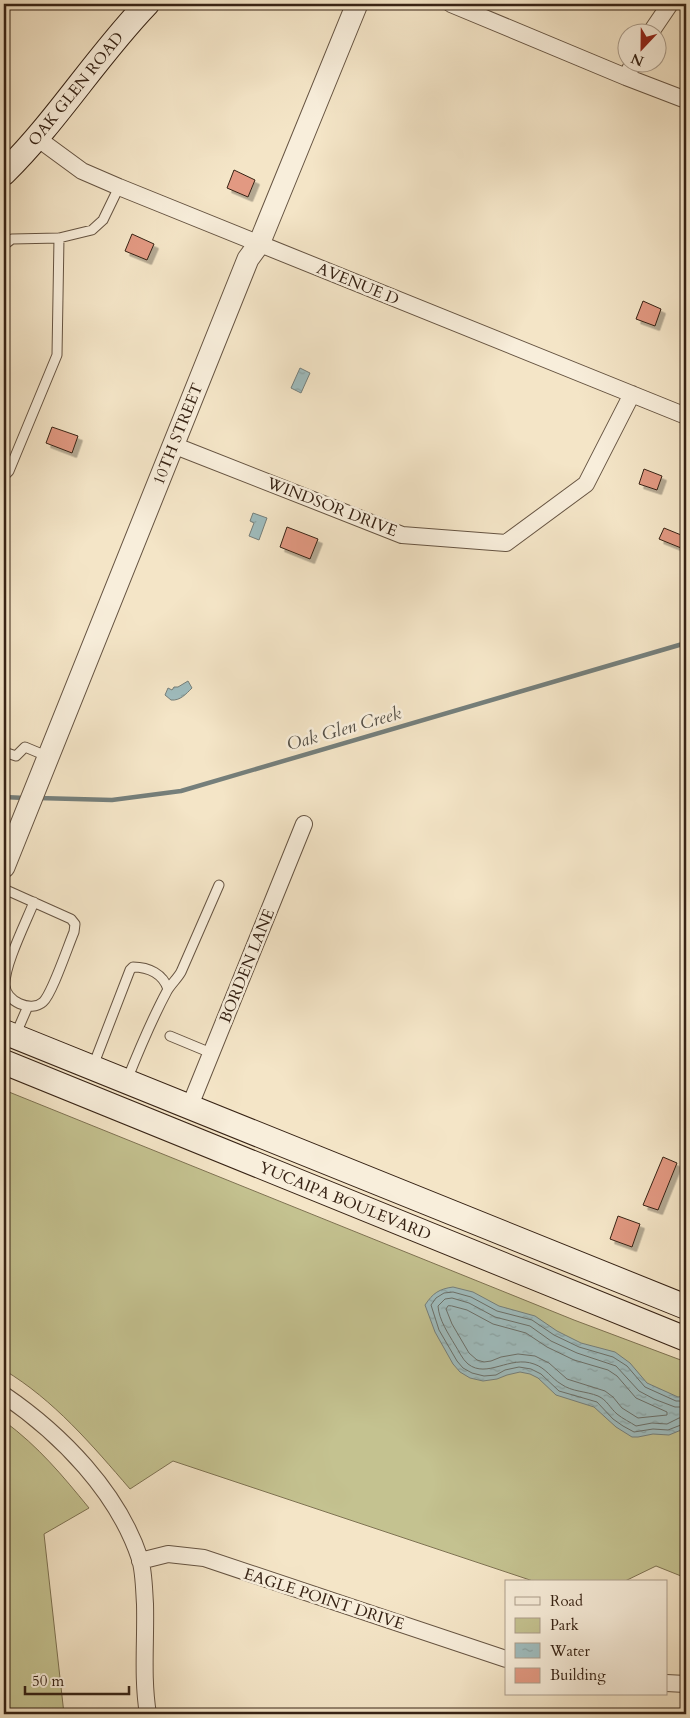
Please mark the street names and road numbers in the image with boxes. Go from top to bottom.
street label: OAK GLEN ROAD [23,27,129,151]
street label: AVENUE D [314,258,402,310]
street label: 10TH STREET [148,380,209,488]
street label: WINDSOR DRIVE [263,472,401,542]
street label: BORDEN LANE [214,906,280,1026]
street label: YUCAIPA BOULEVARD [256,1156,434,1246]
street label: EAGLE POINT DRIVE [241,1563,407,1635]

